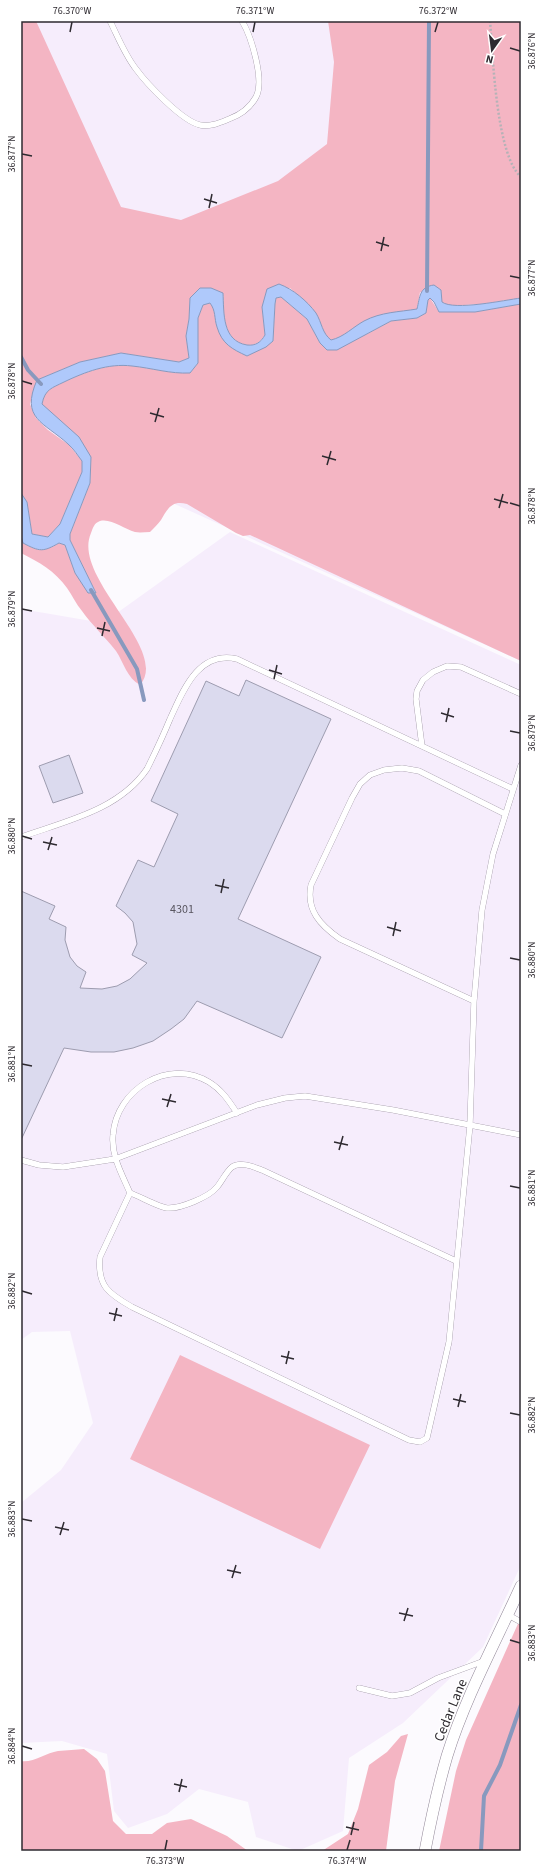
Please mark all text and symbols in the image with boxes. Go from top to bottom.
text: 76.370°W [53,4,91,18]
text: 76.371°W [236,4,274,18]
text: 76.372°W [419,4,457,18]
north arrow [472,30,512,70]
text: 36.876°N [525,32,539,70]
text: N [484,51,495,67]
text: 36.877°N [5,135,19,173]
text: 36.877°N [525,259,539,297]
text: 36.878°N [5,362,19,400]
text: 36.878°N [525,487,539,525]
text: 36.879°N [5,590,19,628]
text: 36.879°N [525,714,539,752]
text: 36.880°N [5,817,19,855]
house number: 4301 [170,901,194,918]
text: 36.880°N [525,941,539,979]
text: 36.881°N [5,1045,19,1083]
text: 36.881°N [525,1169,539,1207]
text: 36.882°N [5,1272,19,1310]
text: 36.882°N [525,1396,539,1434]
text: 36.883°N [5,1500,19,1538]
text: 36.883°N [525,1624,539,1662]
street label: Cedar Lane [429,1676,473,1745]
text: 36.884°N [5,1727,19,1765]
text: 76.373°W [146,1854,184,1868]
text: 76.374°W [328,1854,366,1868]

